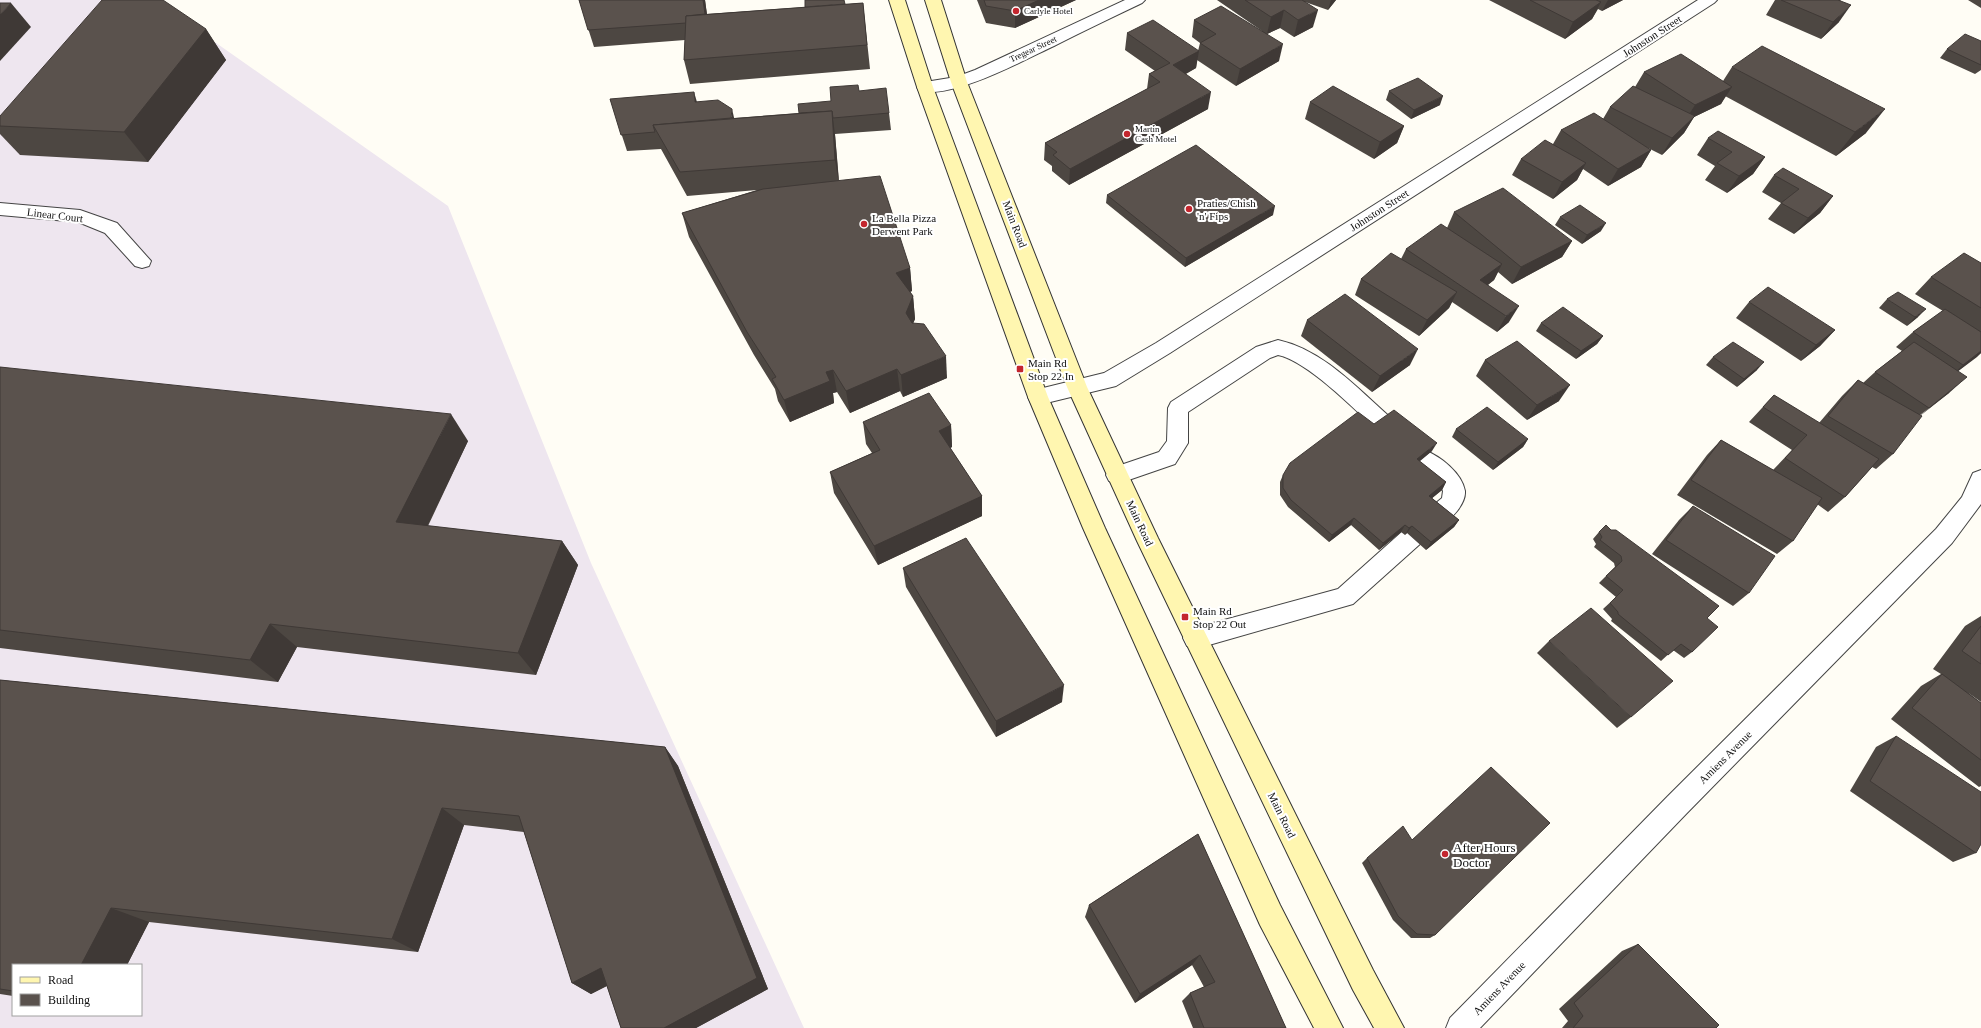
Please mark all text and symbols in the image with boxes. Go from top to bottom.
marker: Carlyle Hotel [1011,6,1021,16]
place label: Carlyle Hotel [1024,6,1073,16]
street label: Johnston Street [1620,13,1684,59]
street label: Tregear Street [1008,34,1059,64]
place label: Martin Cash Motel [1135,124,1177,144]
marker: Martin Cash Motel [1122,129,1132,139]
street label: Johnston Street [1347,187,1411,233]
place label: Praties/Chish 'n' Fips [1197,197,1256,222]
street label: Main Road [1001,199,1030,250]
marker: Praties/Chish 'n' Fips [1184,204,1194,214]
street label: Linear Court [26,206,84,224]
place label: La Bella Pizza Derwent Park [872,212,936,237]
marker: La Bella Pizza Derwent Park [859,219,869,229]
place label: Main Rd Stop 22 In [1028,357,1074,382]
marker: Main Rd Stop 22 In [1015,364,1025,374]
street label: Main Road [1124,498,1156,548]
place label: Main Rd Stop 22 Out [1193,605,1246,630]
marker: Main Rd Stop 22 Out [1180,612,1190,622]
street label: Amiens Avenue [1696,728,1754,786]
street label: Main Road [1266,790,1298,840]
place label: After Hours Doctor [1453,840,1515,870]
marker: After Hours Doctor [1440,849,1450,859]
street label: Amiens Avenue [1470,959,1528,1017]
legend [12,964,142,1016]
text: Road [48,973,73,987]
text: Building [48,993,90,1007]

